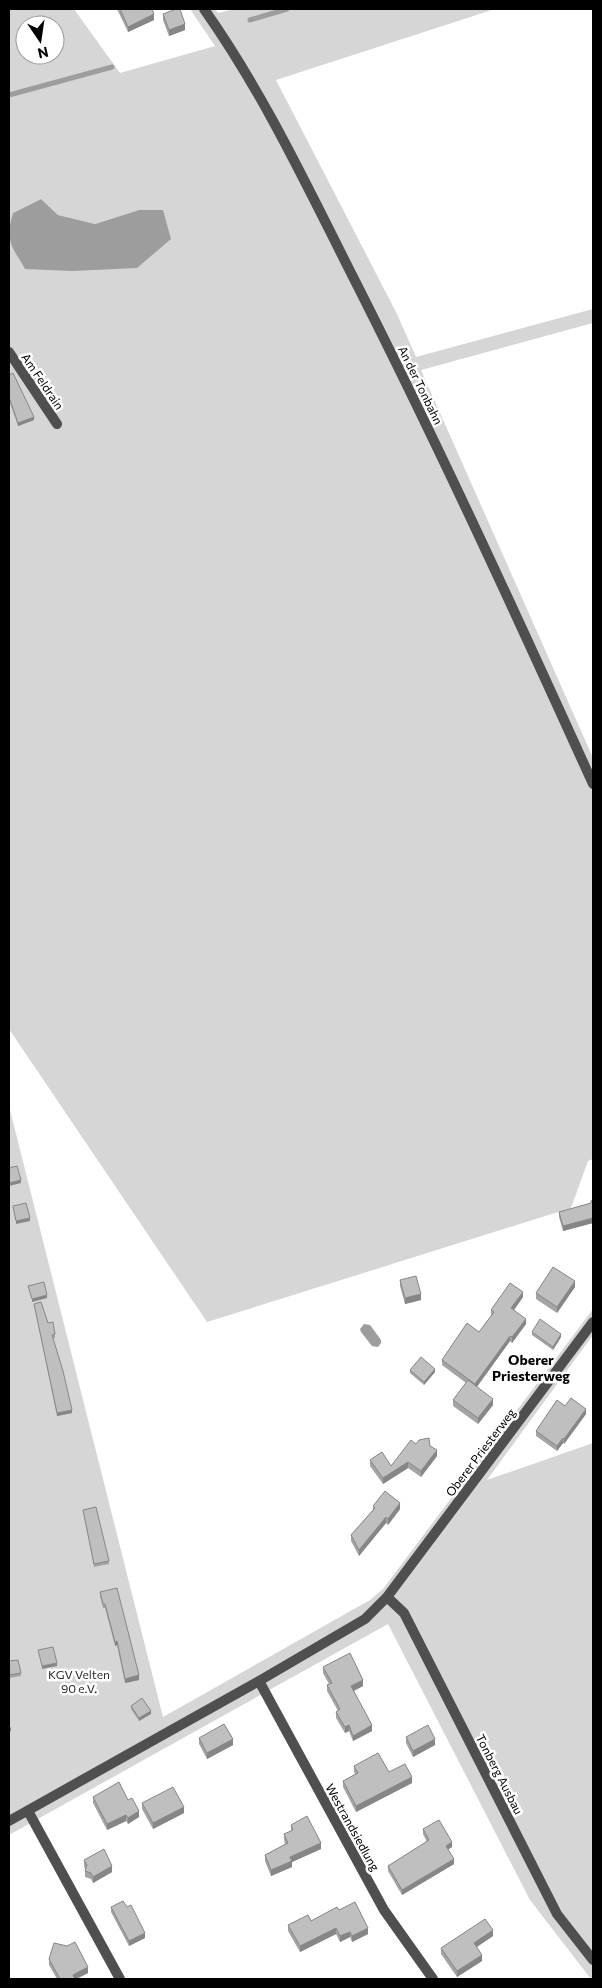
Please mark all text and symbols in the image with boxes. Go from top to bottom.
north arrow [15,15,65,65]
text: N [36,44,50,63]
street label: An der Tonbahn [396,343,446,427]
street label: Am Feldrain [19,350,67,412]
district label: Oberer Priesterweg [492,1351,570,1384]
street label: Oberer Priesterweg [442,1405,518,1499]
park label: KGV Velten 90 e.V. [48,1667,110,1695]
street label: Tonberg Ausbau [474,1732,526,1816]
street label: Westrandsiedlung [323,1781,383,1874]

